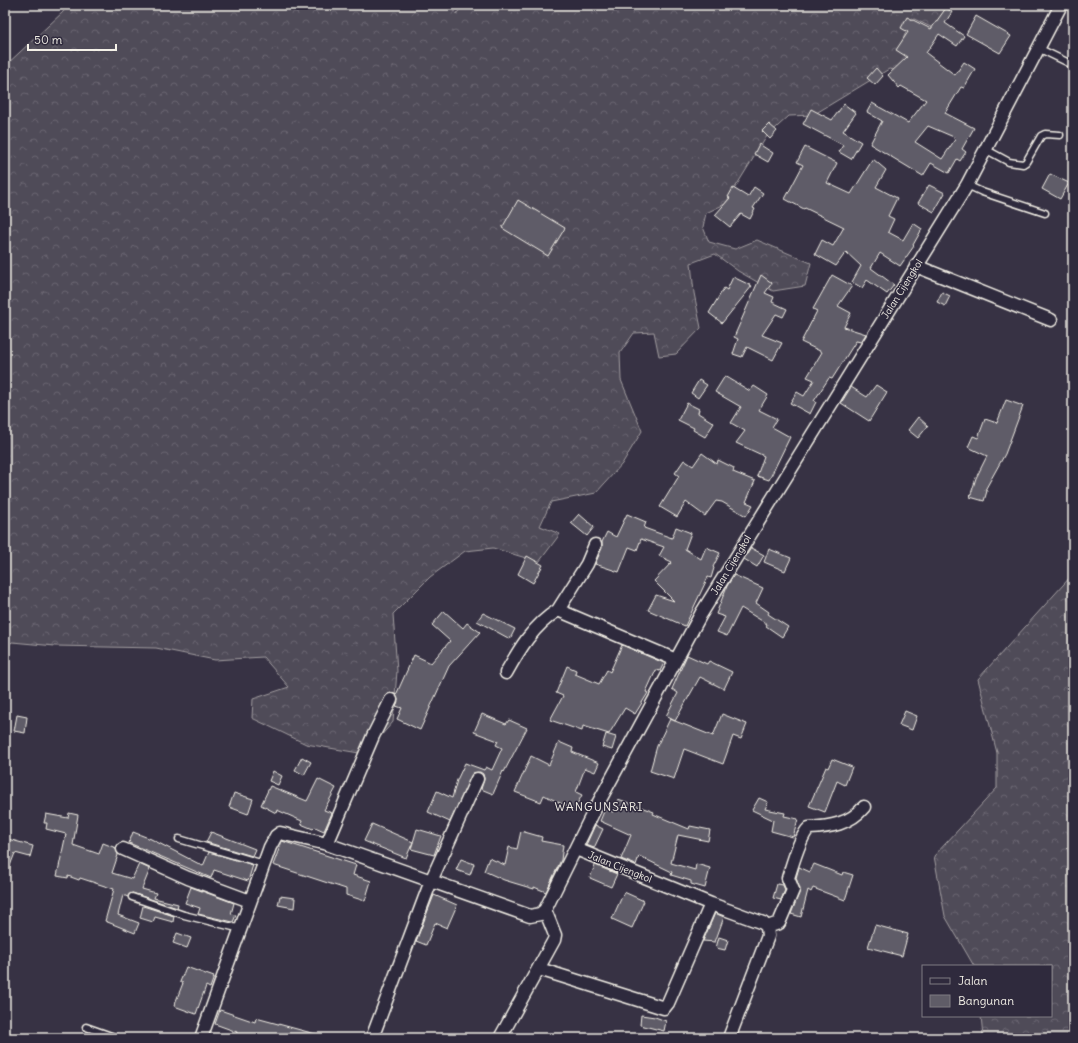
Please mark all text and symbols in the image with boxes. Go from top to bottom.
scale bar [28,26,116,52]
text: 50 m [34,32,63,47]
street label: Jalan Cijengkol [879,257,925,321]
street label: Jalan Cijengkol [708,533,754,597]
district label: WANGUNSARI [554,799,644,814]
street label: Jalan Cijengkol [586,848,654,886]
legend [922,965,1052,1017]
text: Jalan [958,973,987,988]
text: Bangunan [958,993,1014,1008]

